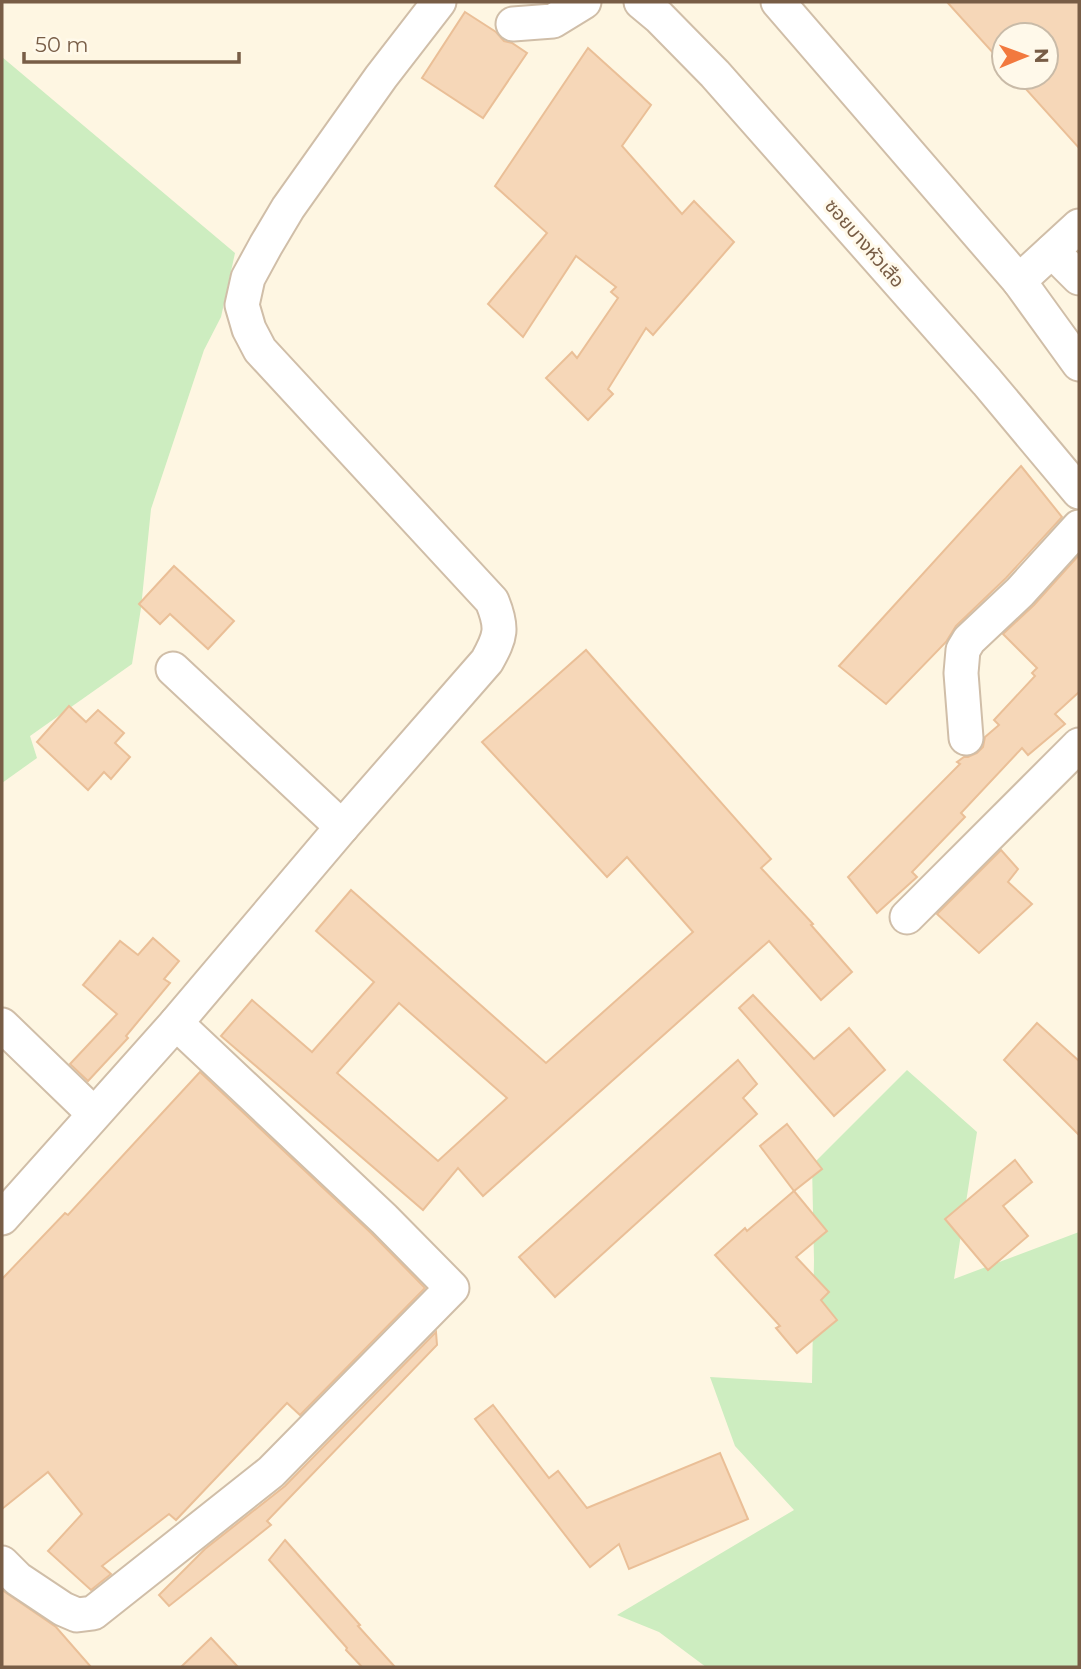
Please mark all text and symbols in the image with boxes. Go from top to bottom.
scale bar [24,21,240,65]
north arrow [990,21,1060,91]
text: 50 m [35,32,89,57]
text: N [1030,48,1053,64]
street label: ซอยบางหัวเสือ [820,194,909,292]

